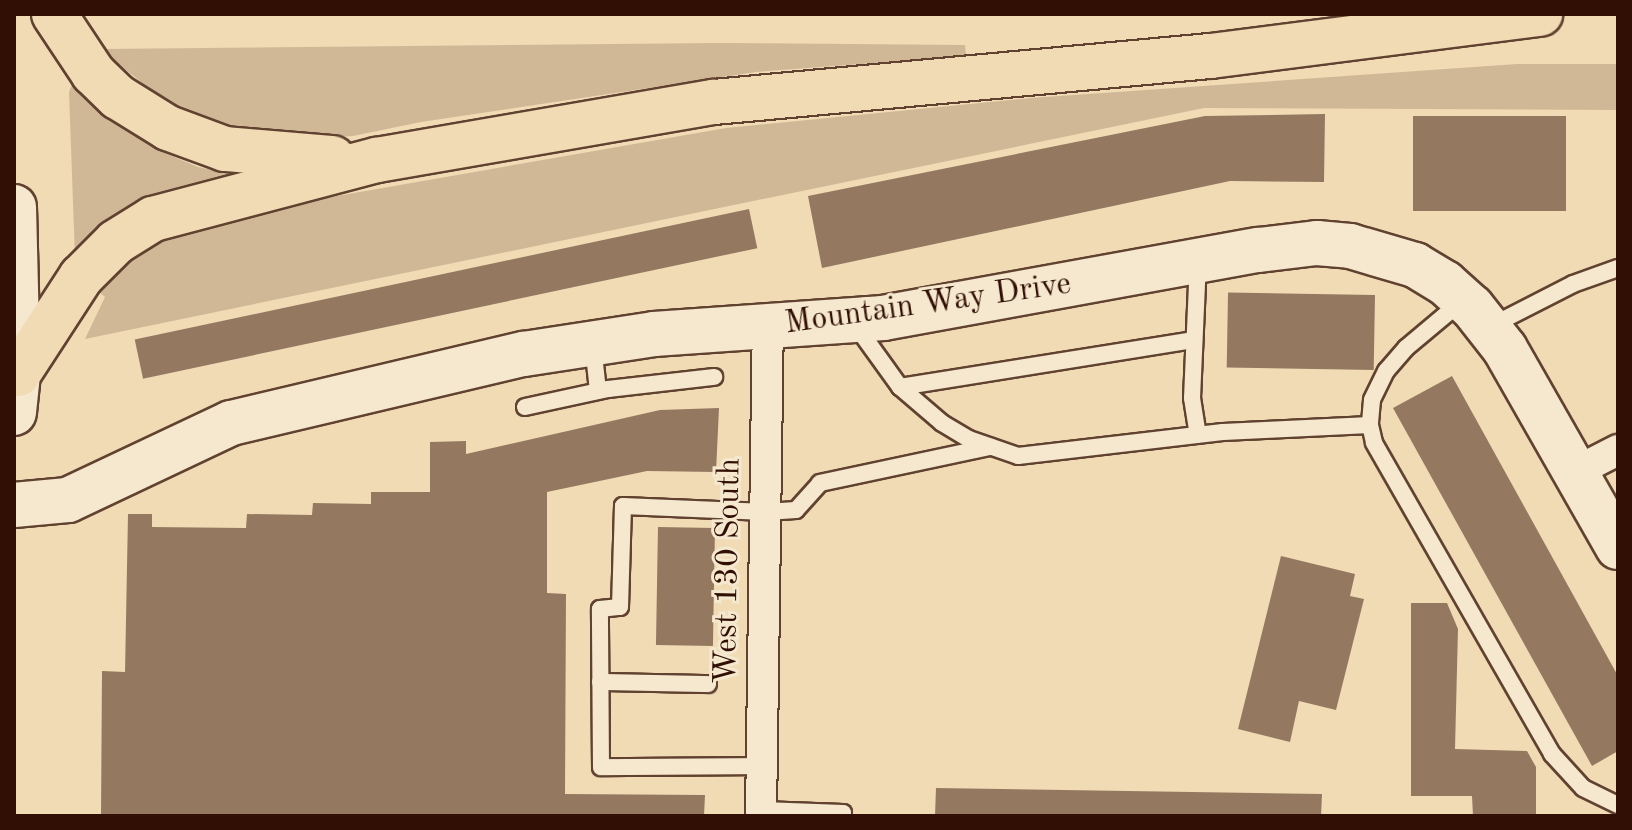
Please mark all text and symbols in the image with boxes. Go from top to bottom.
street label: Mountain Way Drive [782,266,1074,344]
street label: West 130 South [708,458,750,684]

